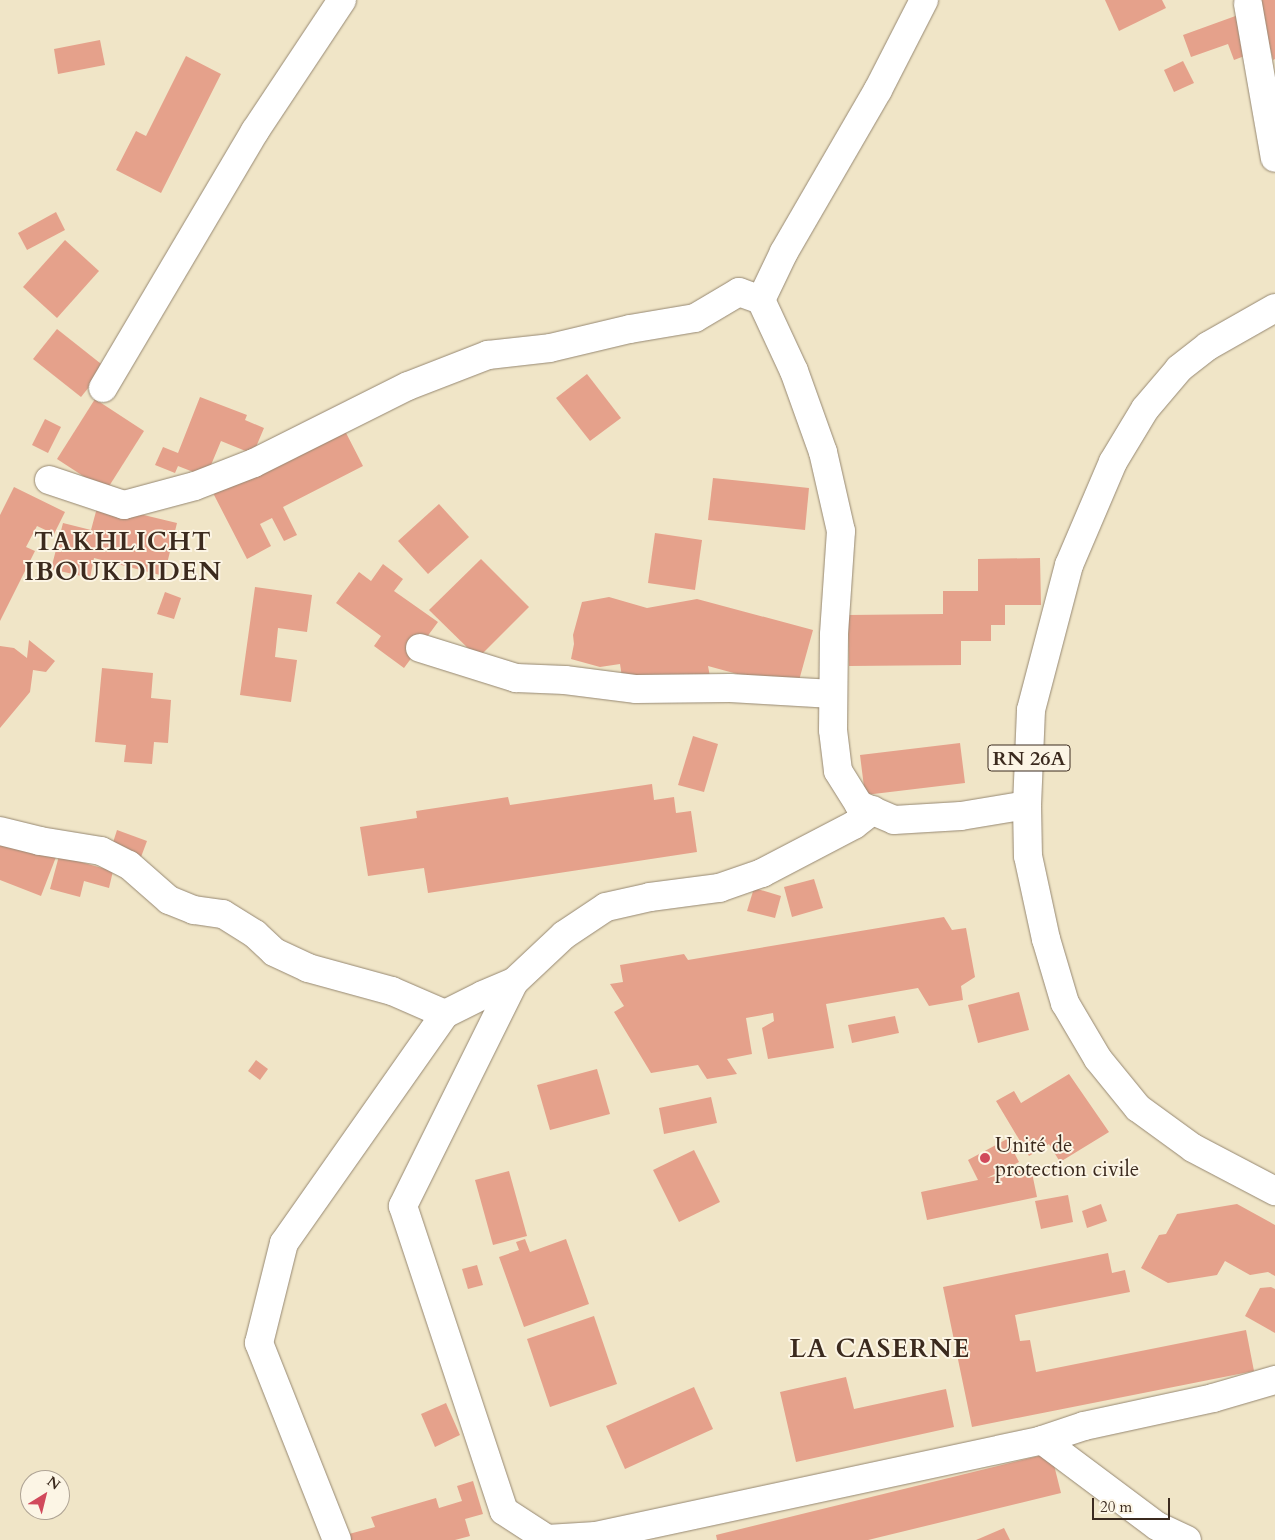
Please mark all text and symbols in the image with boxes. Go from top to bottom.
district label: TAKHLICHT IBOUKDIDEN [23,526,223,588]
road number: RN 26A [986,740,1072,776]
place label: Unité de protection civile [995,1133,1139,1183]
marker: Unité de protection civile [979,1152,991,1164]
district label: LA CASERNE [788,1333,972,1365]
north arrow [20,1470,70,1520]
text: N [43,1472,64,1495]
scale bar [1095,1488,1172,1520]
text: 20 m [1100,1497,1132,1517]

